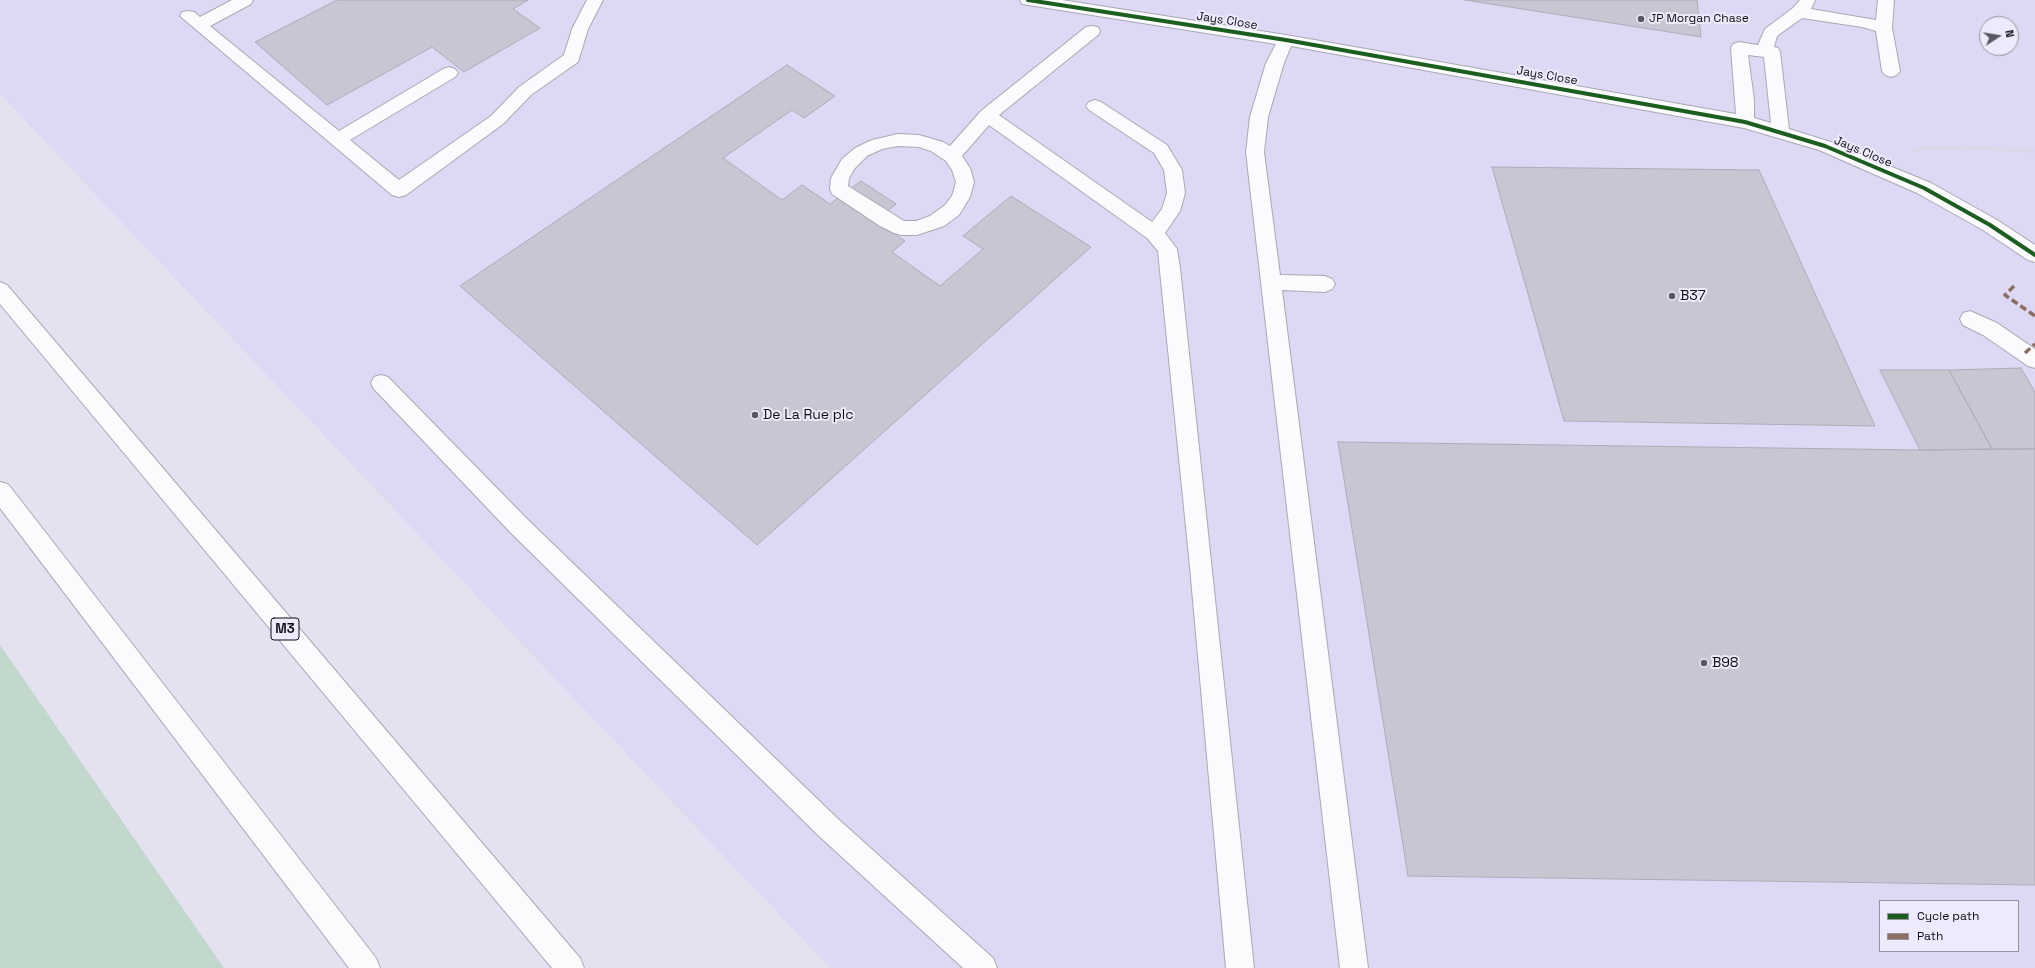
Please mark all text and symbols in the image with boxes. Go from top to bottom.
street label: Jays Close [1195,9,1259,33]
place label: JP Morgan Chase [1649,12,1749,26]
marker: JP Morgan Chase [1636,14,1646,24]
north arrow [1979,16,2019,56]
text: N [2002,29,2017,39]
street label: Jays Close [1515,64,1579,88]
street label: Jays Close [1832,133,1894,171]
place label: B37 [1680,288,1706,304]
marker: B37 [1667,291,1677,301]
place label: De La Rue plc [763,407,854,423]
marker: De La Rue plc [750,410,760,420]
road number: M3 [271,618,299,640]
place label: B98 [1712,655,1739,671]
marker: B98 [1699,658,1709,668]
legend [1879,900,2019,952]
text: Cycle path [1917,908,1979,924]
text: Path [1917,928,1943,944]

